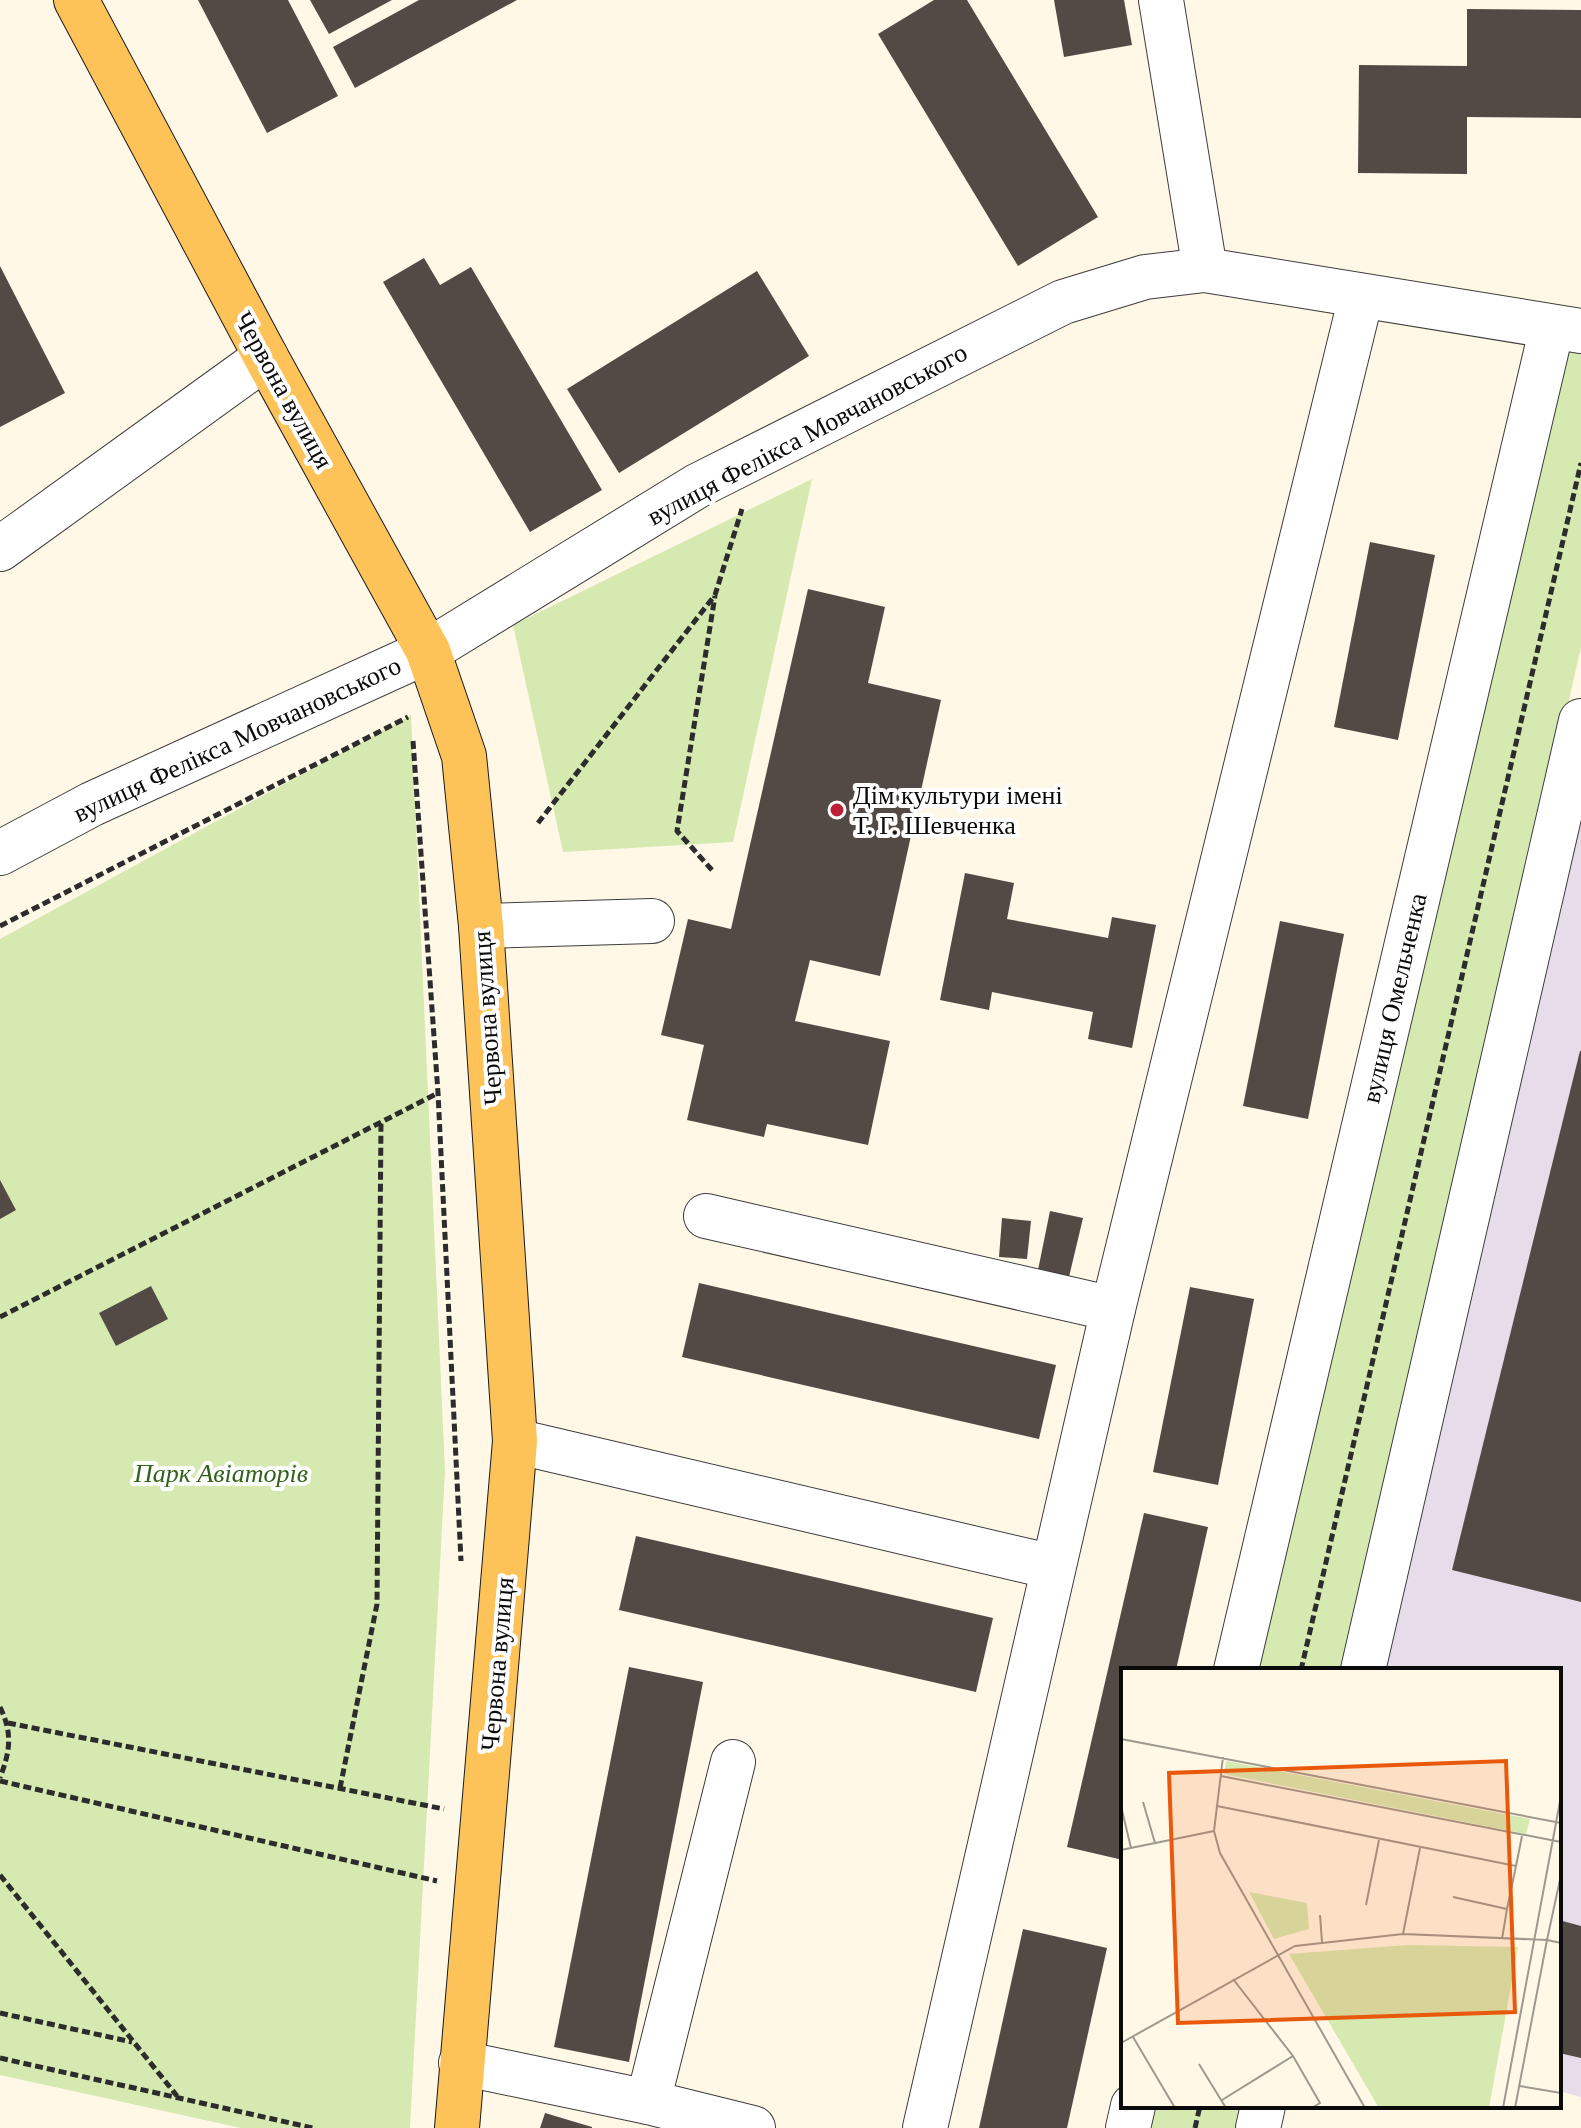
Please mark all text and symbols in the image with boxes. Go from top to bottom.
street label: Червона вулиця [229,307,339,474]
street label: вулиця Фелікса Мовчановського [642,338,972,531]
street label: вулиця Фелікса Мовчановського [69,651,405,828]
place label: Дім культури імені Т. Г. Шевченка [853,781,1063,840]
marker: Дім культури імені Т. Г. Шевченка [828,801,846,819]
street label: вулиця Омельченка [1356,890,1433,1106]
street label: Червона вулиця [467,930,508,1106]
park label: Парк Авіаторів [133,1459,308,1488]
street label: Червона вулиця [475,1576,520,1752]
inset map [1121,1668,1561,2108]

